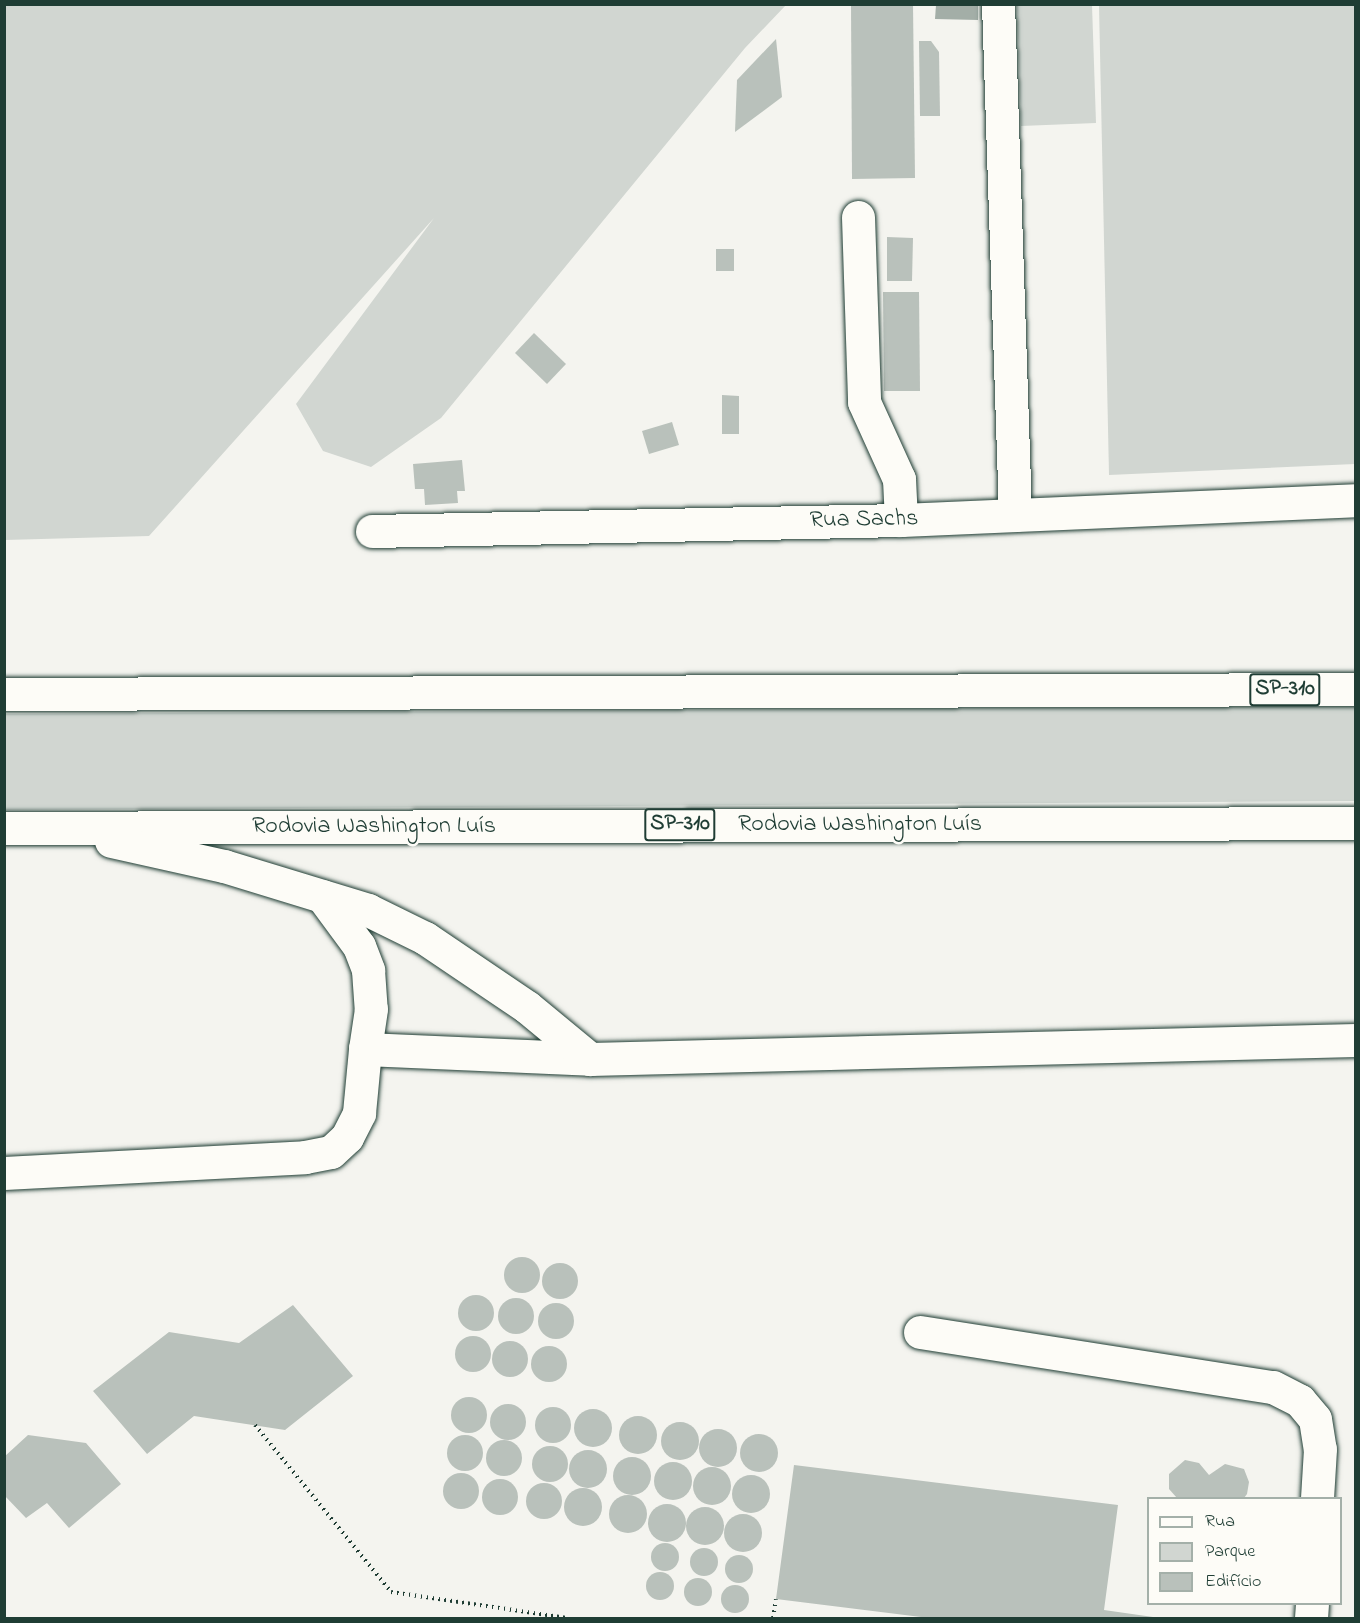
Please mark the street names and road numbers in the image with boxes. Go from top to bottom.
street label: Rua Sachs [809,505,919,535]
road number: SP-310 [1249,671,1321,709]
road number: SP-310 [644,806,716,844]
street label: Rodovia Washington Luís [738,811,982,839]
street label: Rodovia Washington Luís [252,813,496,841]

